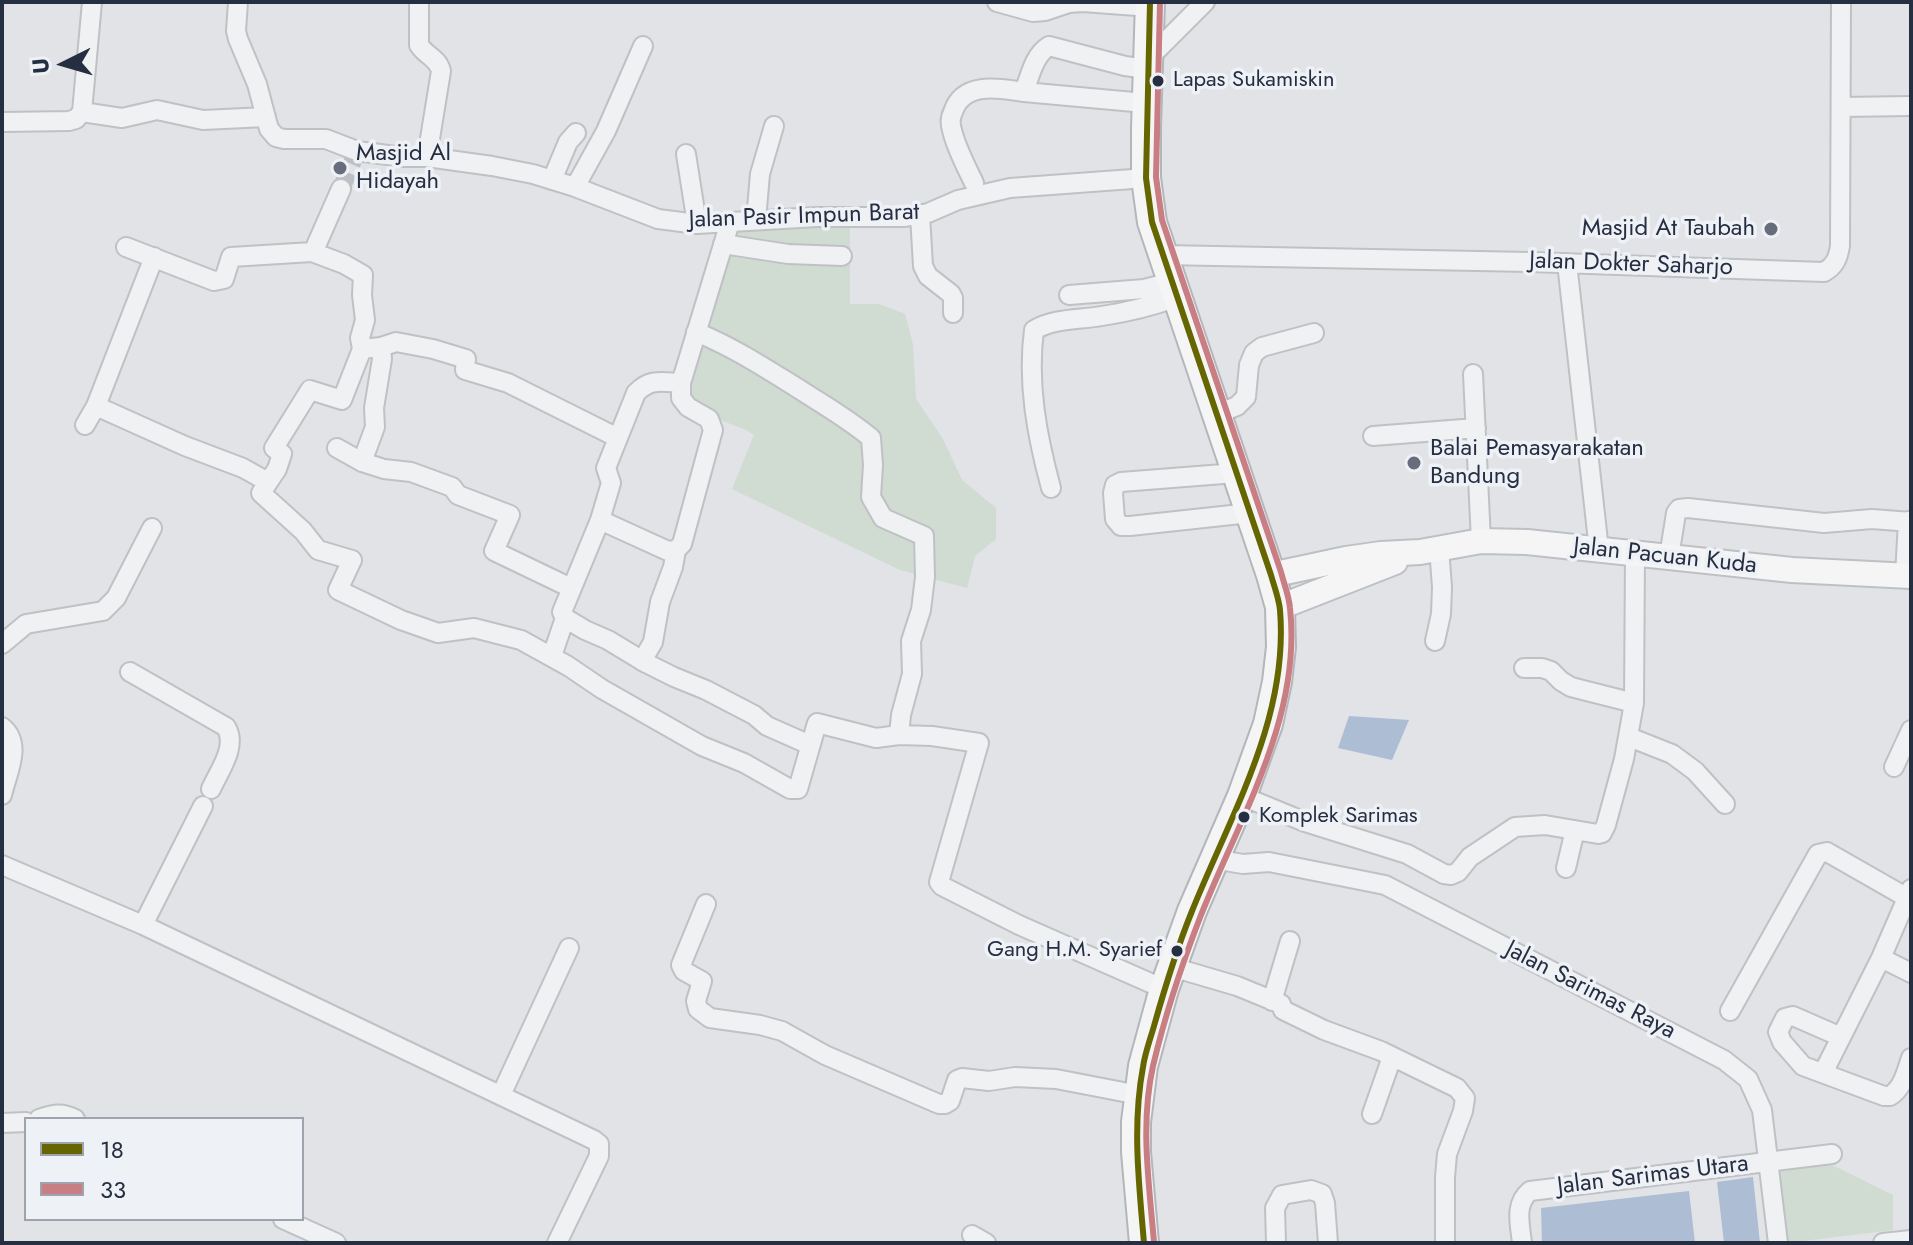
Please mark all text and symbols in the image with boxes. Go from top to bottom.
north arrow [24,24,104,104]
text: U [23,57,57,75]
place label: Lapas Sukamiskin [1173,68,1335,94]
marker: Lapas Sukamiskin [1150,73,1166,89]
place label: Masjid Al Hidayah [356,140,451,196]
marker: Masjid Al Hidayah [331,159,349,177]
street label: Jalan Pasir Impun Barat [688,199,920,235]
place label: Masjid At Taubah [1582,215,1755,243]
marker: Masjid At Taubah [1762,220,1780,238]
street label: Jalan Dokter Saharjo [1529,247,1733,283]
place label: Balai Pemasyarakatan Bandung [1430,435,1644,491]
marker: Balai Pemasyarakatan Bandung [1405,454,1423,472]
street label: Jalan Pacuan Kuda [1572,533,1758,581]
place label: Komplek Sarimas [1259,804,1418,830]
marker: Komplek Sarimas [1236,809,1252,825]
street label: Jalan Sarimas Raya [1500,936,1680,1046]
place label: Gang H.M. Syarief [987,938,1162,964]
marker: Gang H.M. Syarief [1169,943,1185,959]
legend [24,1117,304,1221]
text: 18 [100,1132,124,1167]
street label: Jalan Sarimas Utara [1556,1150,1750,1202]
text: 33 [100,1172,126,1207]

